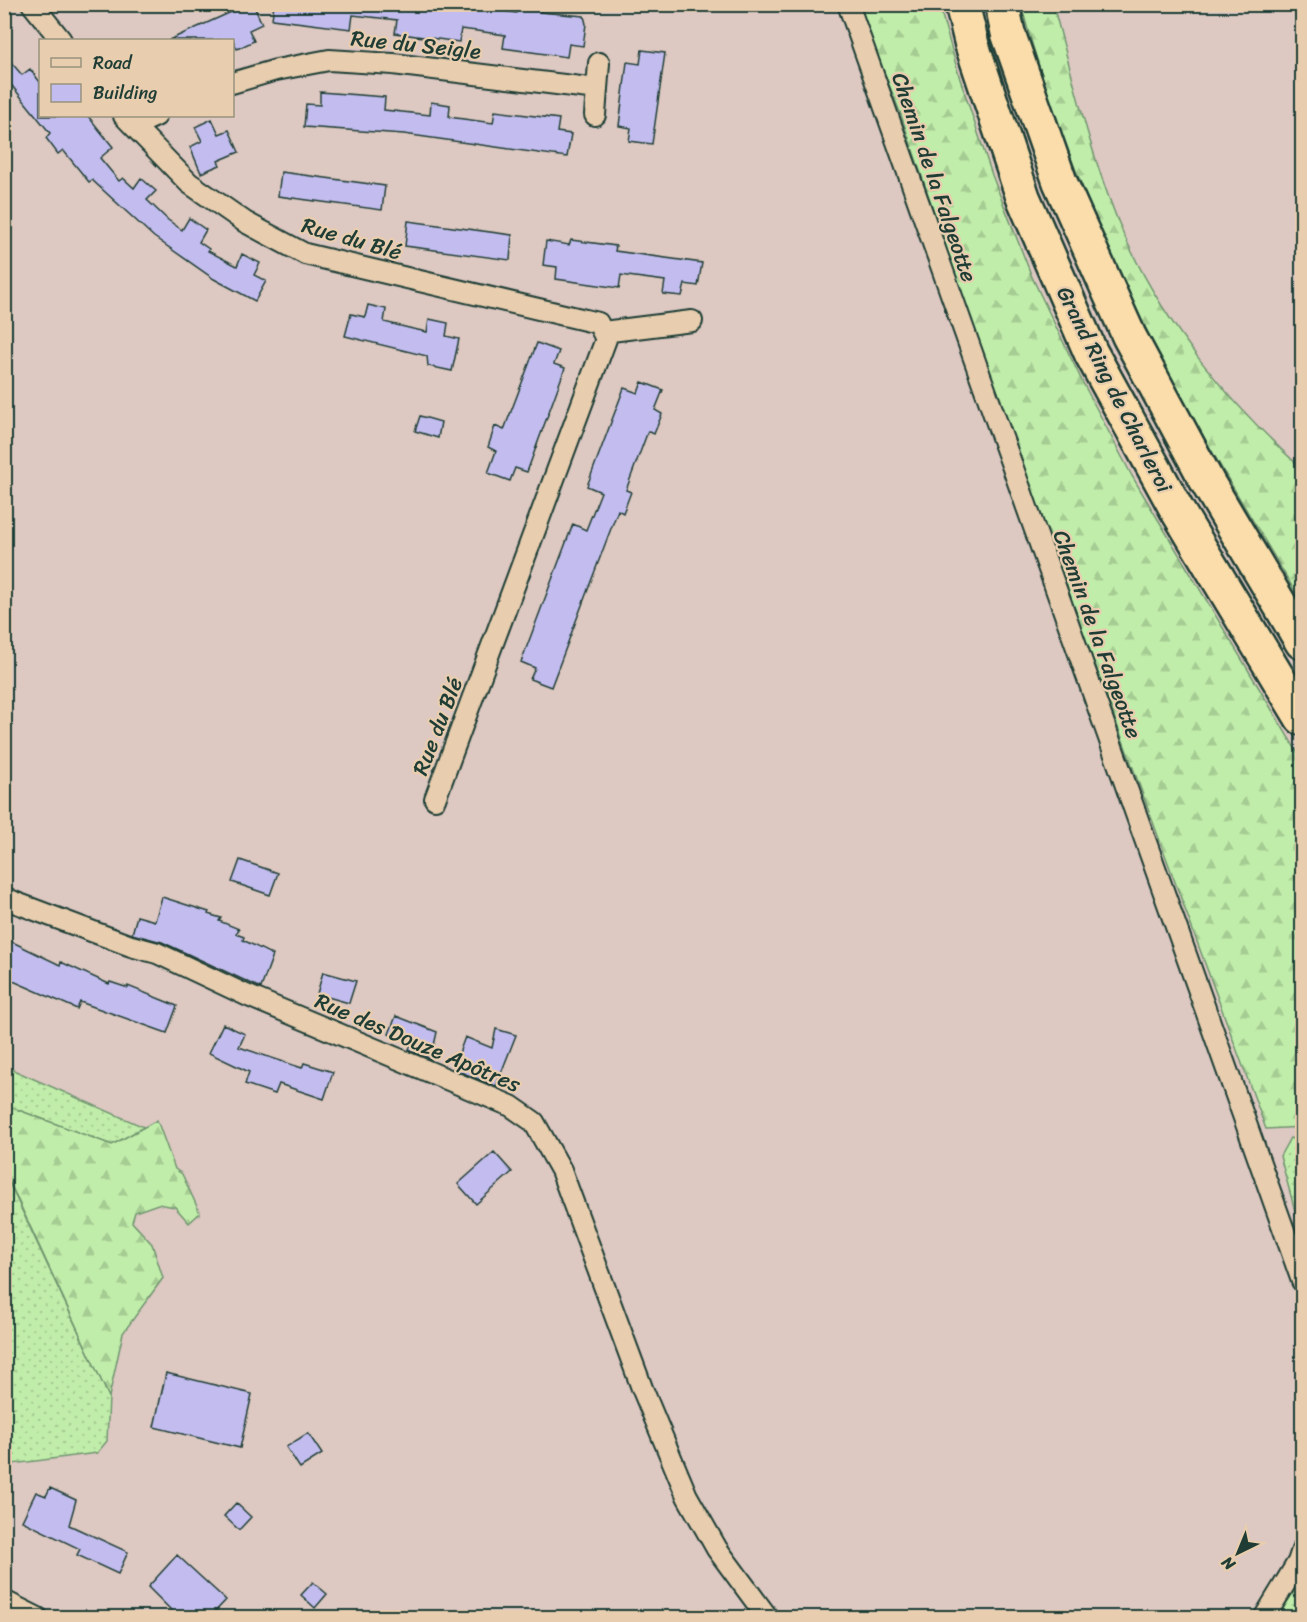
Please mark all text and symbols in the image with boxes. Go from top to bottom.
street label: Rue du Seigle [349,18,483,71]
legend [39,39,234,117]
text: Road [93,47,133,79]
street label: Chemin de la Falgeotte [880,67,989,287]
text: Building [93,77,157,109]
street label: Rue du Blé [297,206,407,271]
street label: Grand Ring de Charleroi [1045,279,1184,500]
street label: Chemin de la Falgeotte [1042,524,1153,744]
street label: Rue du Blé [401,671,474,781]
street label: Rue des Douze Apôtres [309,981,528,1104]
north arrow [1208,1523,1268,1583]
text: N [1214,1549,1243,1579]

